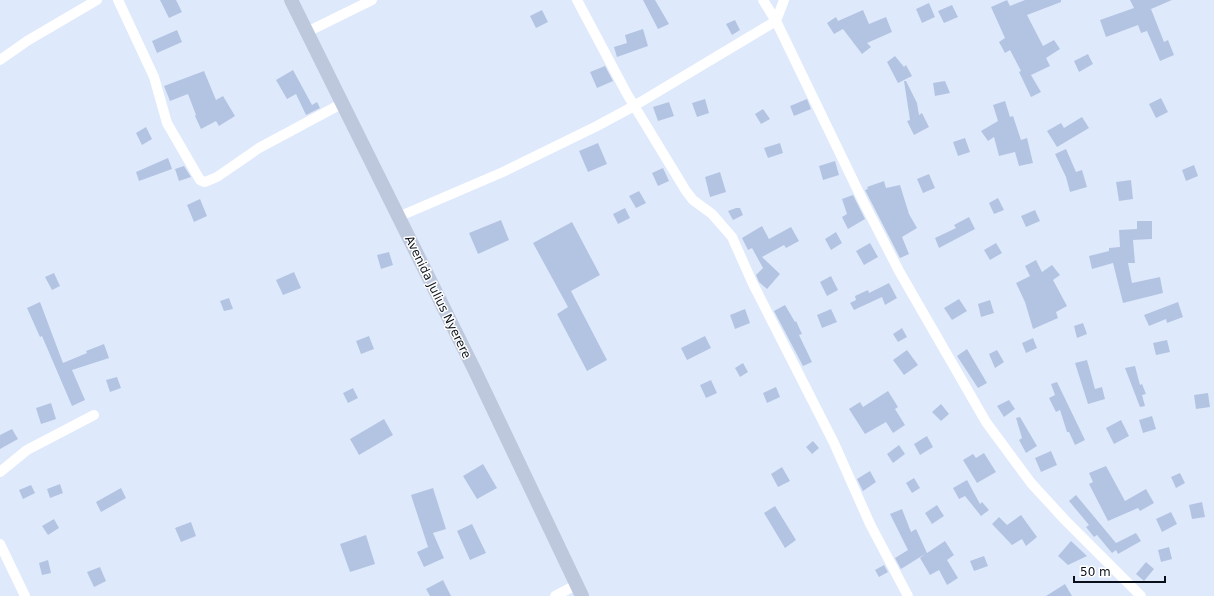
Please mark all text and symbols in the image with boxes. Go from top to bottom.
street label: Avenida Julius Nyerere [402,233,474,361]
scale bar [1074,558,1165,584]
text: 50 m [1080,565,1111,579]

